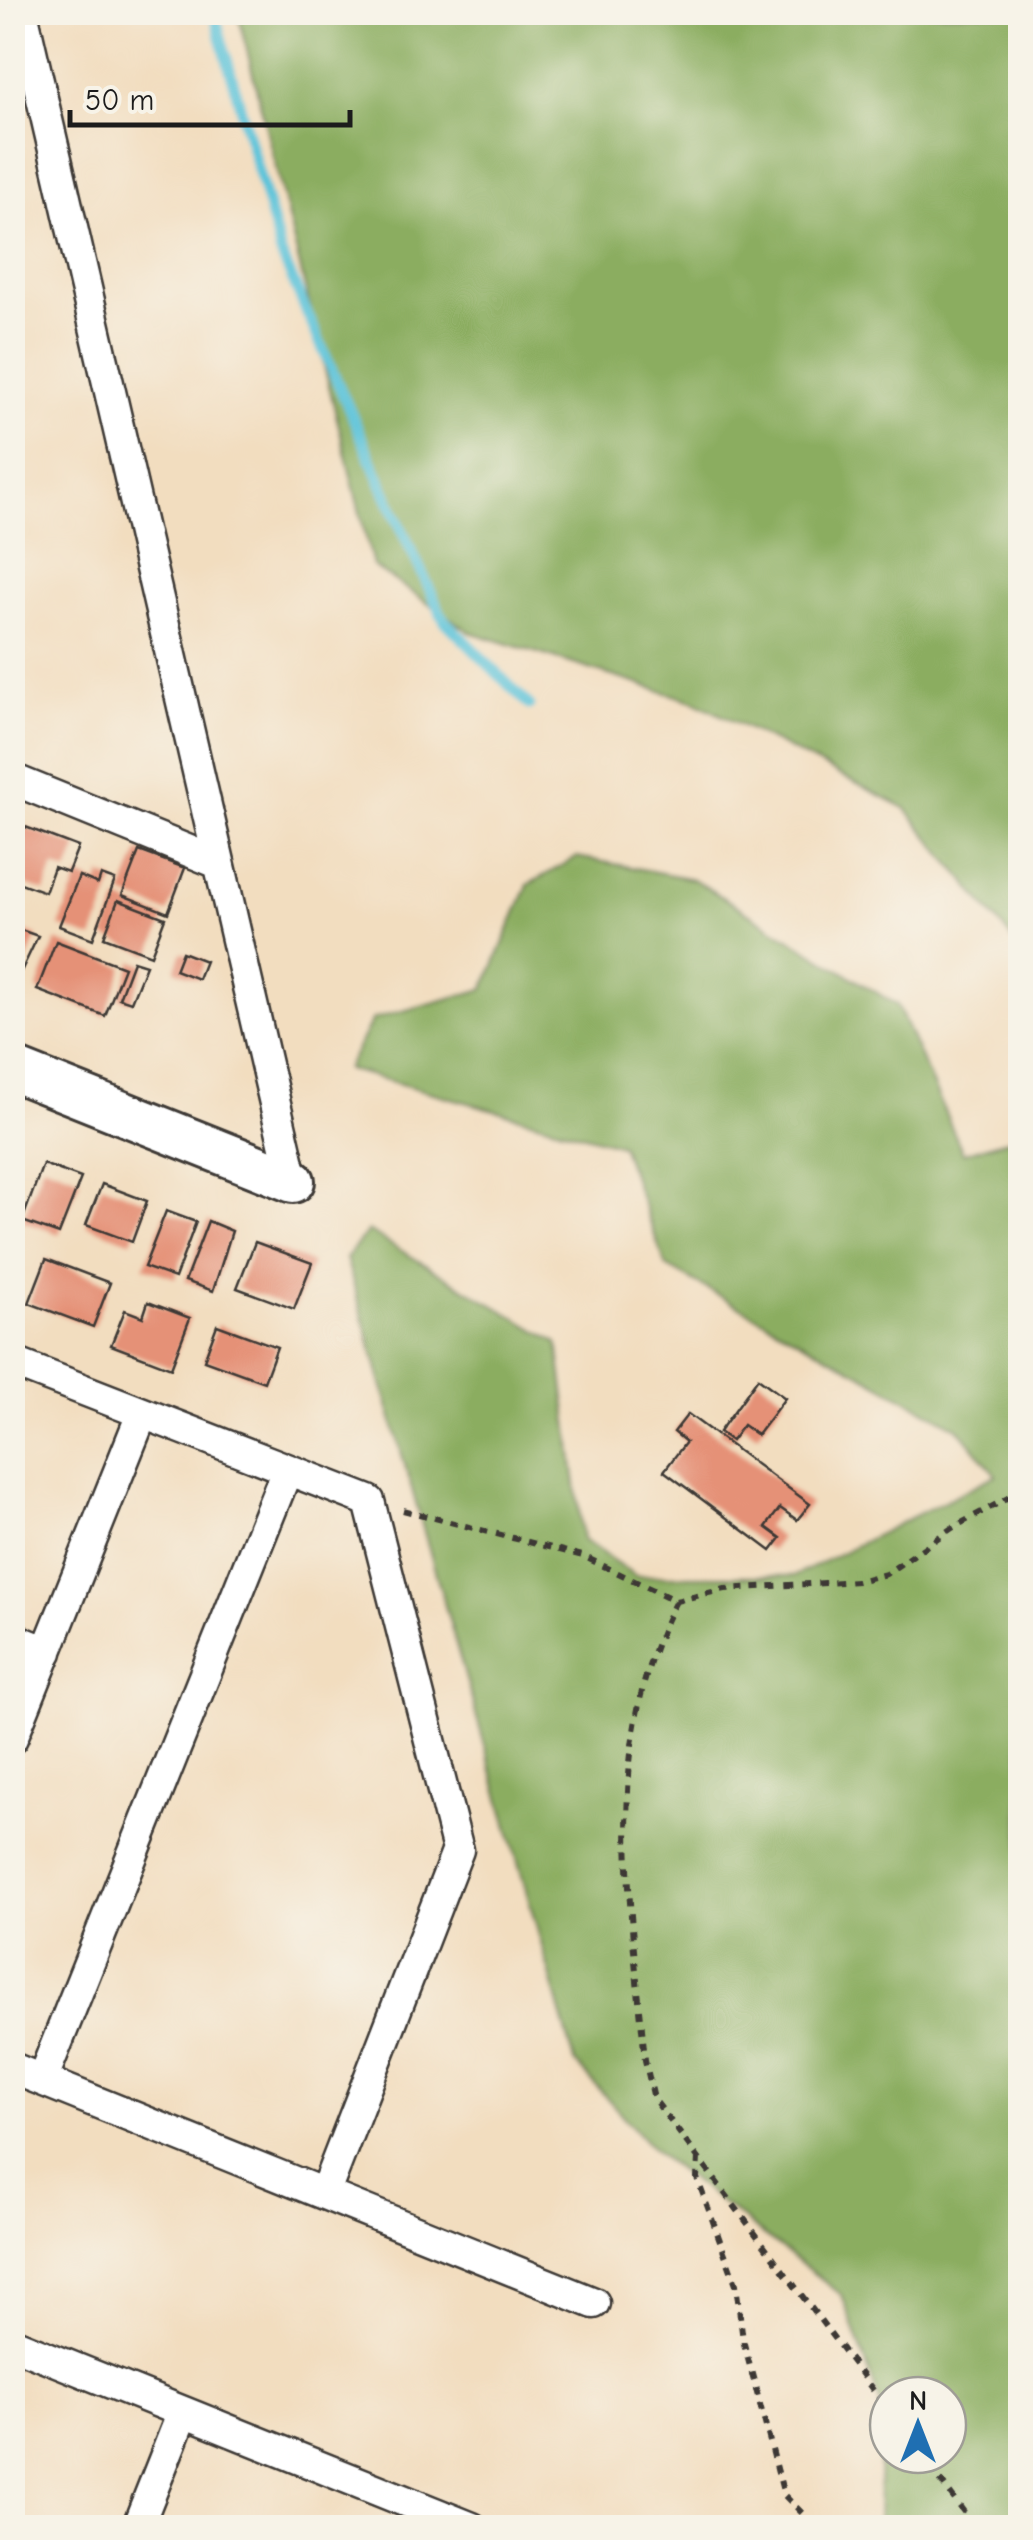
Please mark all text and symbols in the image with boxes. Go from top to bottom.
scale bar [70,65,350,127]
text: 50 m [85,83,154,118]
north arrow [868,2375,968,2475]
text: N [909,2385,927,2417]

